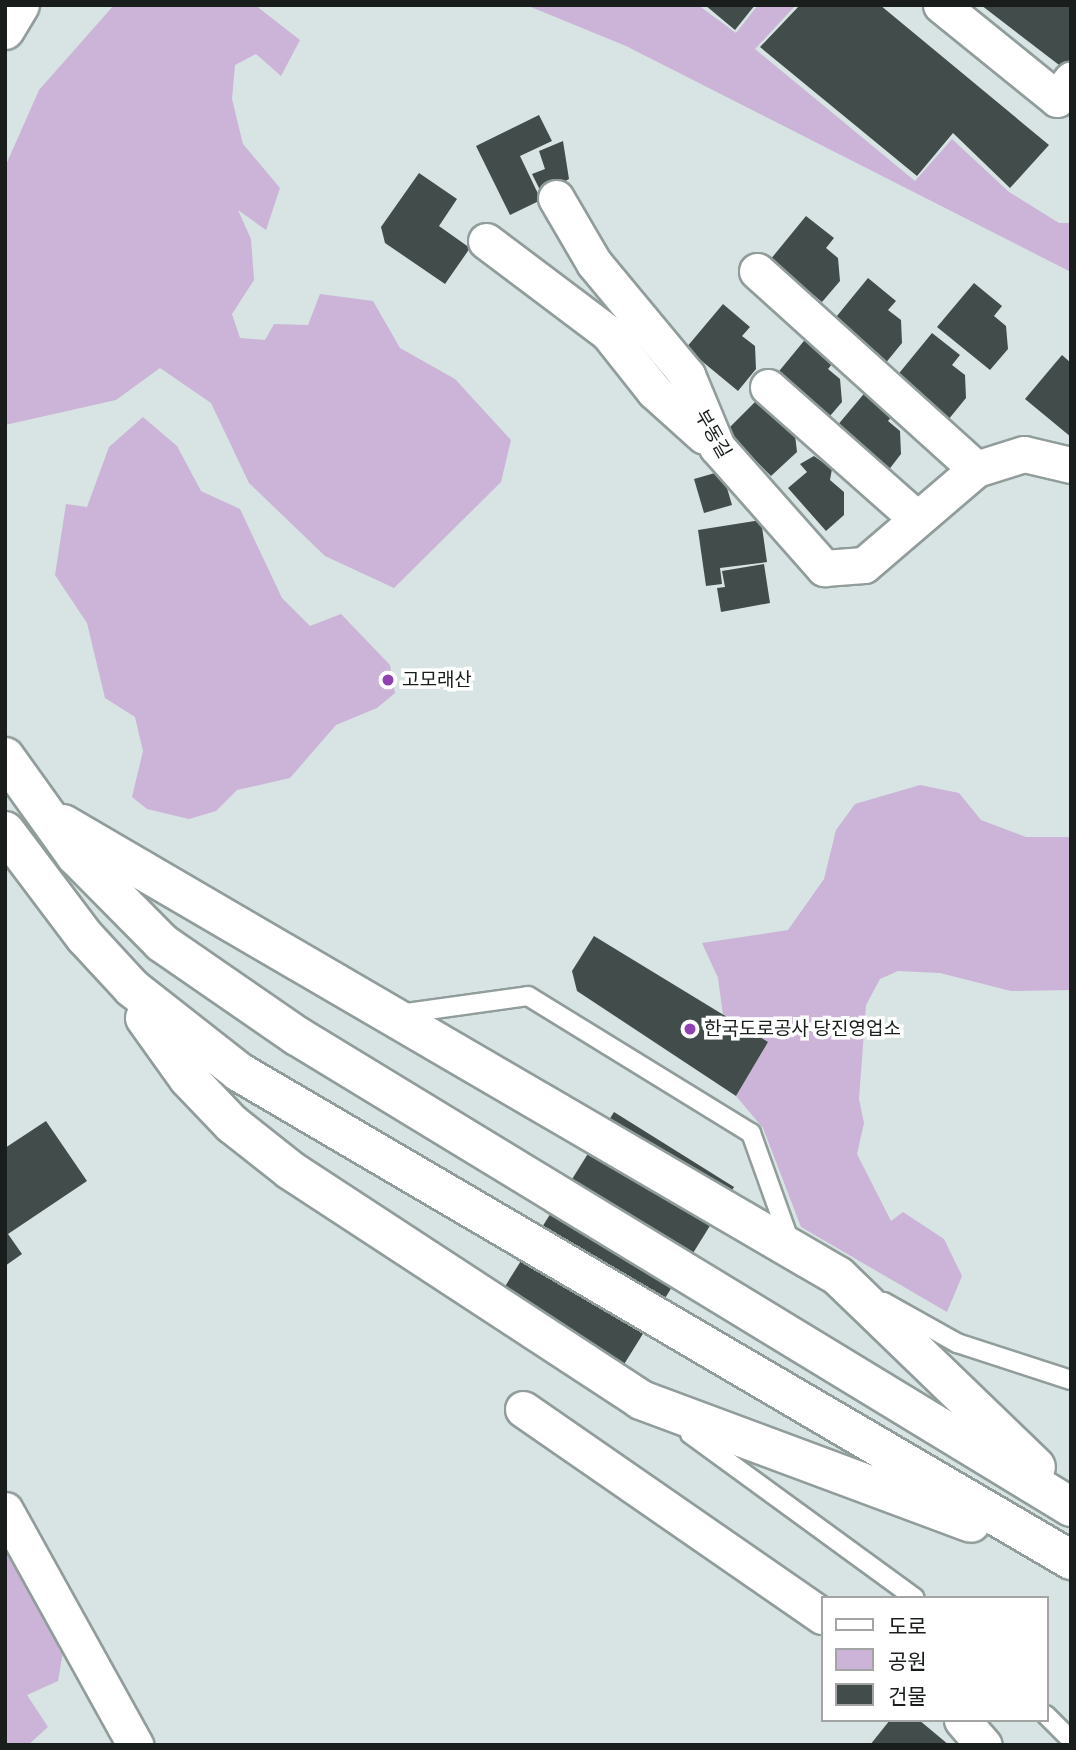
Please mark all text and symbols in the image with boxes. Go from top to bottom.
street label: 부동길 [690,406,736,462]
place label: 고모래산 [402,669,472,691]
marker: 고모래산 [380,672,396,688]
place label: 한국도로공사 당진영업소 [704,1018,901,1040]
marker: 한국도로공사 당진영업소 [682,1021,698,1037]
legend [820,1596,1048,1722]
text: 도로 [888,1614,927,1639]
text: 공원 [888,1649,927,1674]
text: 건물 [888,1684,927,1709]

